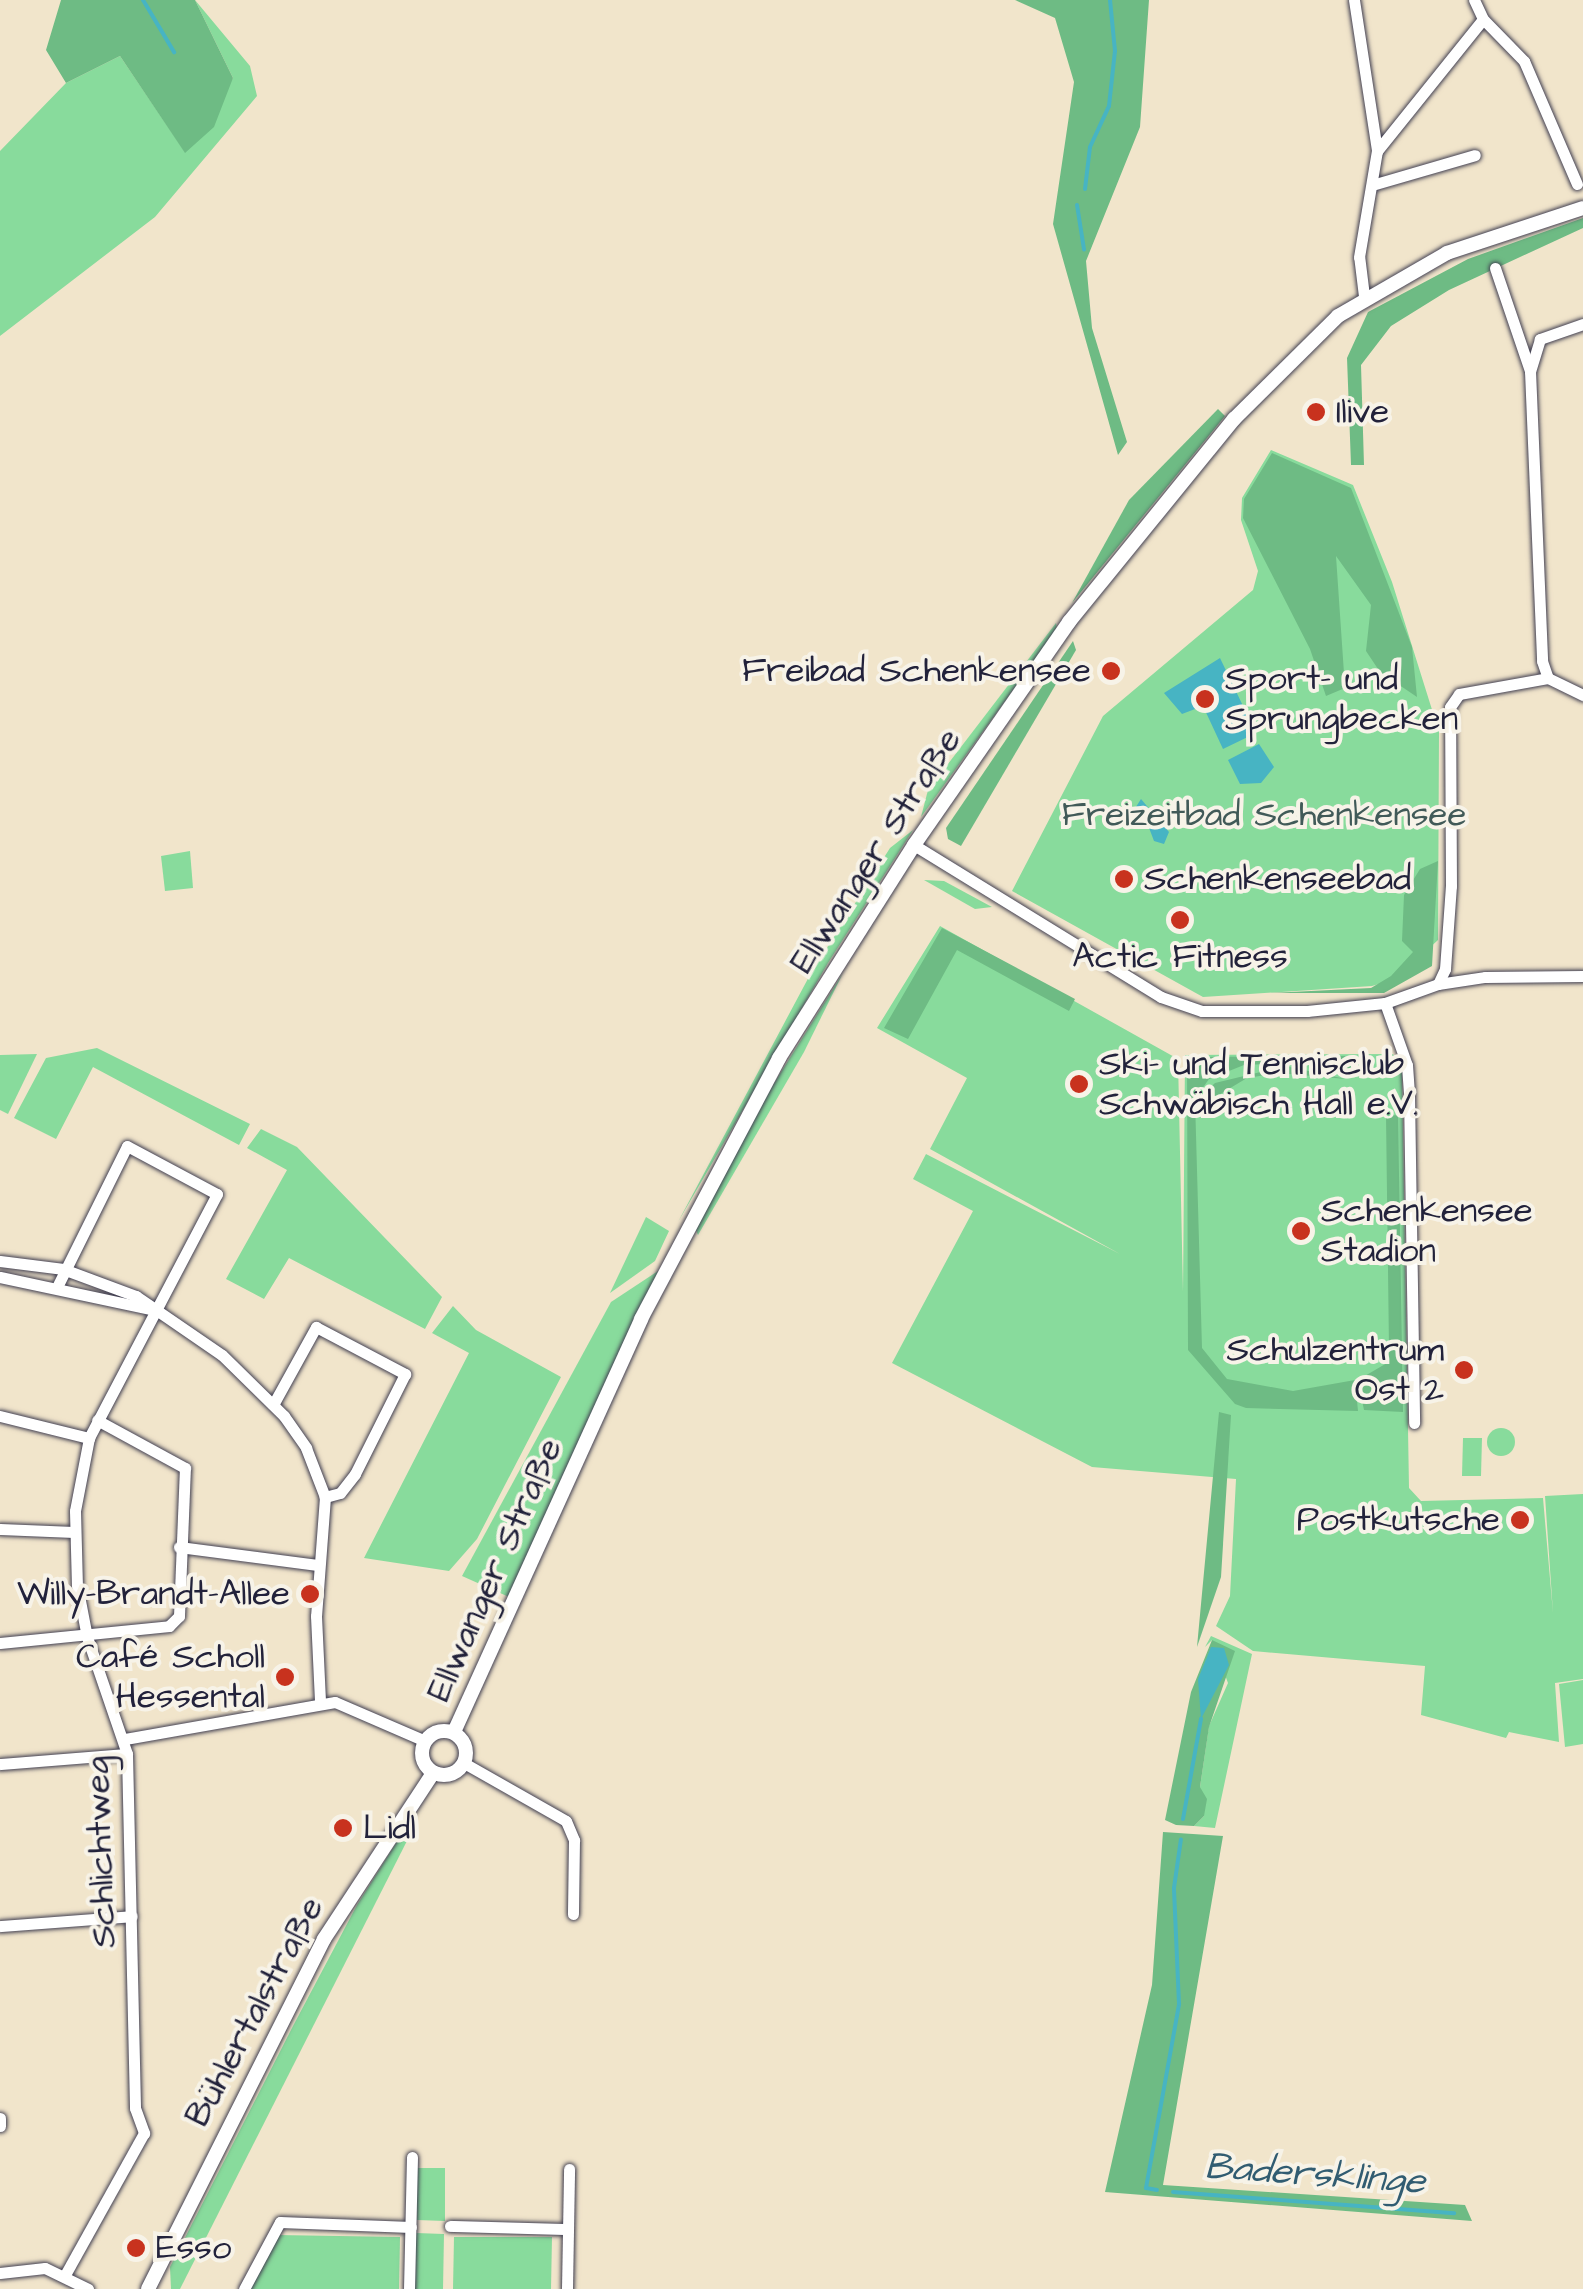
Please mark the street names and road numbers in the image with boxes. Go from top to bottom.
street label: Ellwanger Straße [781,721,971,981]
street label: Ellwanger Straße [418,1432,572,1708]
street label: Schlichtweg [77,1755,125,1949]
street label: Bühlertalstraße [177,1890,333,2134]

